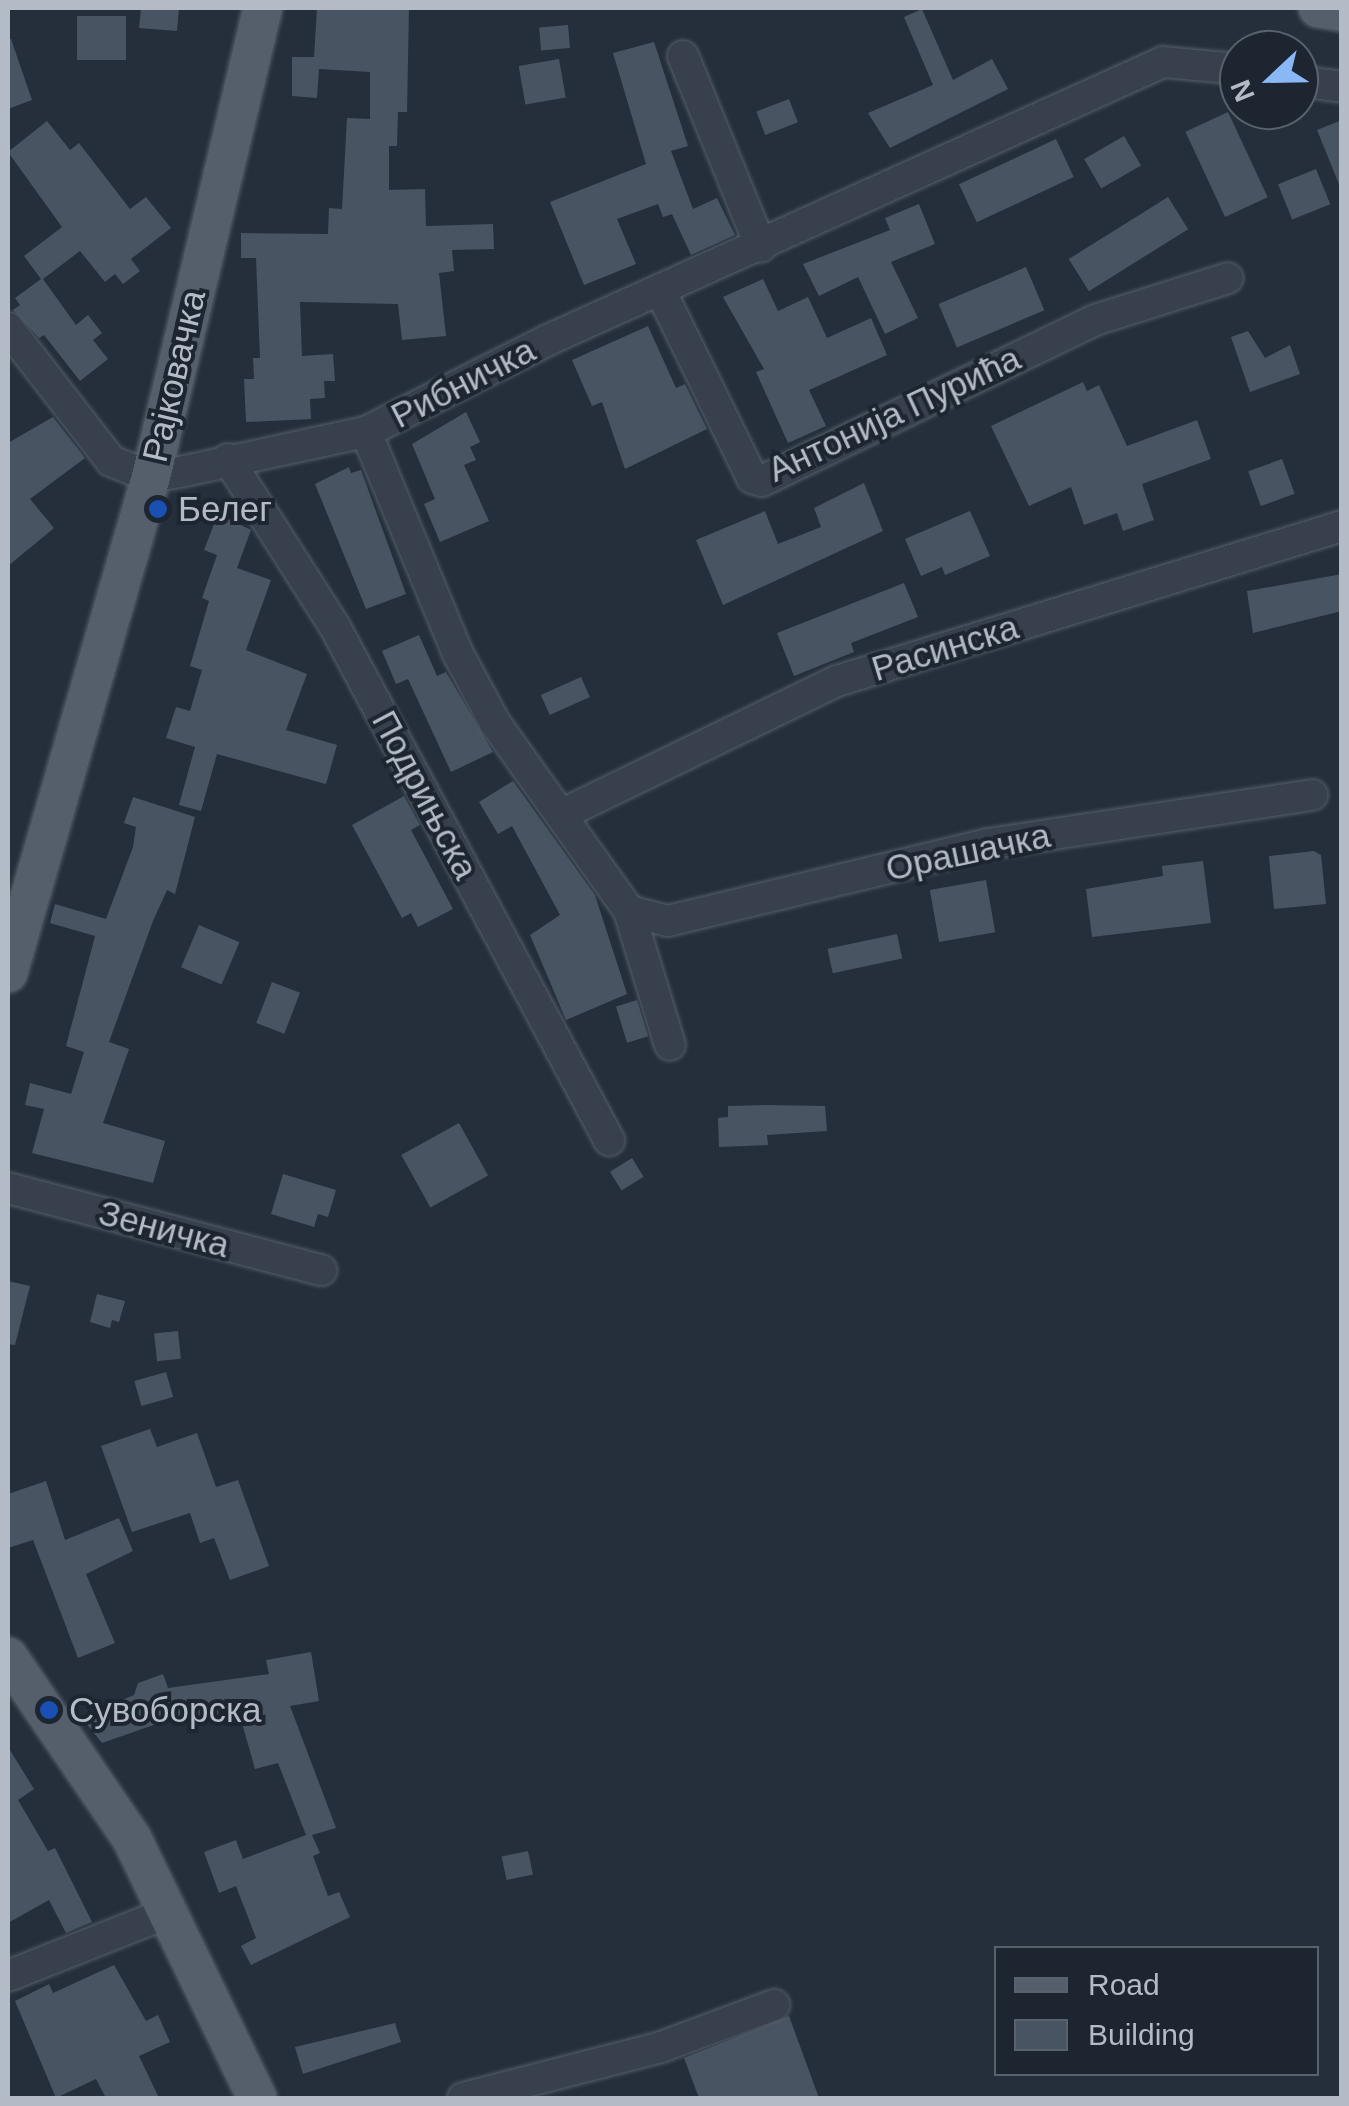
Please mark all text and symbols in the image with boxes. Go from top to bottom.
north arrow [1219,30,1319,130]
text: N [1224,75,1261,106]
street label: Рајковачка [134,286,214,466]
street label: Рибничка [384,329,542,437]
street label: Антонија Пурића [761,337,1027,491]
place label: Белег [178,488,272,530]
marker: Белег [147,498,169,520]
street label: Расинска [867,606,1023,690]
street label: Подрињска [363,704,487,886]
street label: Орашачка [882,814,1054,890]
street label: Зеничка [94,1191,234,1267]
place label: Сувоборска [69,1689,261,1731]
marker: Сувоборска [38,1699,60,1721]
legend [994,1946,1319,2076]
text: Road [1088,1968,1160,2001]
text: Building [1088,2018,1195,2051]

